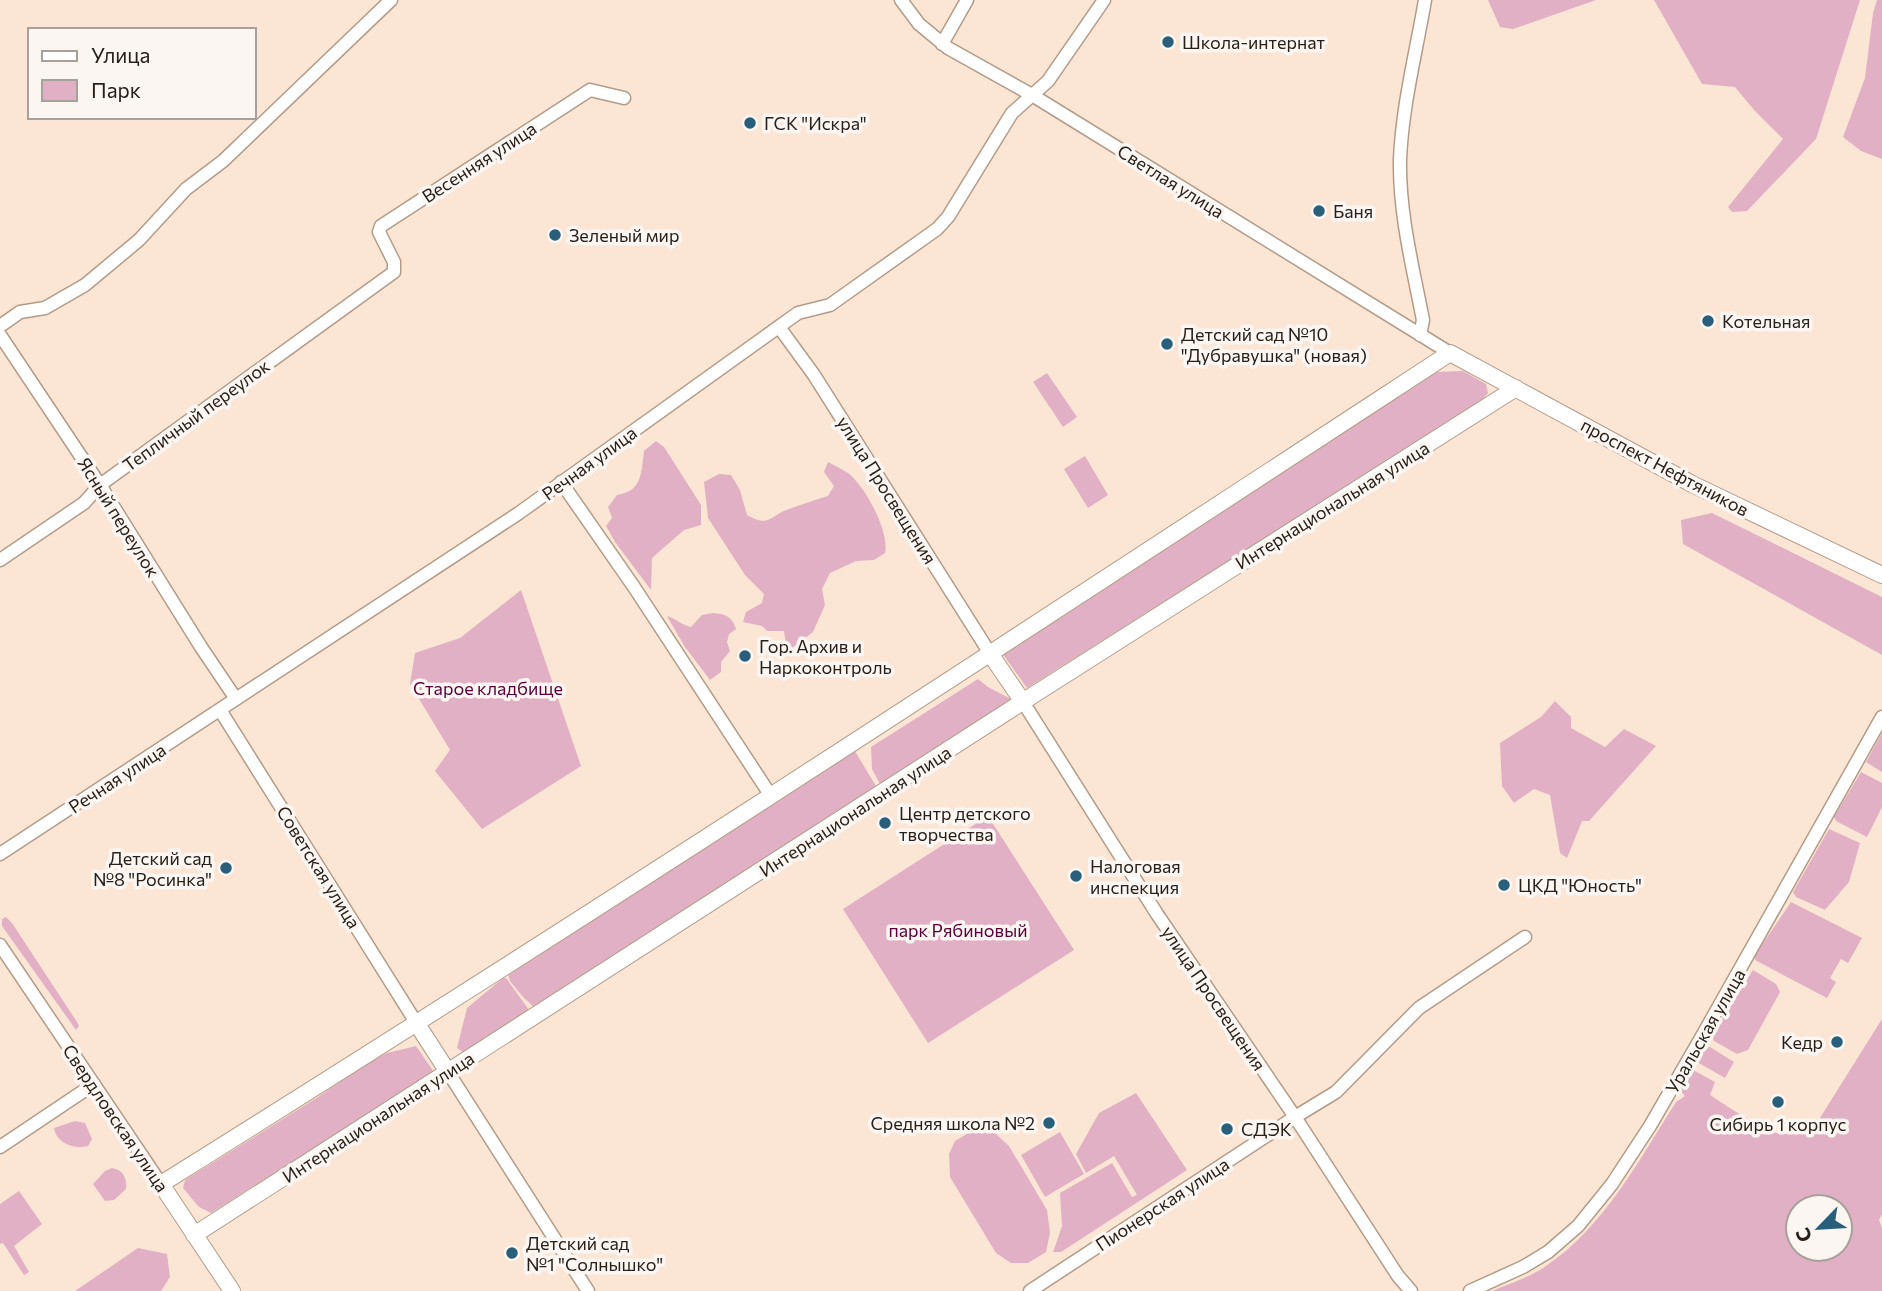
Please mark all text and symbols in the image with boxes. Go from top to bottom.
legend [28,28,256,119]
place label: Школа-интернат [1182,31,1326,53]
marker: Школа-интернат [1160,34,1176,50]
text: Улица [91,42,150,67]
text: Парк [91,77,141,102]
place label: ГСК "Искра" [764,112,867,134]
marker: ГСК "Искра" [742,115,758,131]
street label: Весенняя улица [418,117,540,207]
street label: Светлая улица [1114,140,1228,222]
place label: Баня [1333,200,1373,222]
marker: Баня [1311,203,1327,219]
place label: Зеленый мир [569,224,679,246]
marker: Зеленый мир [547,227,563,243]
place label: Котельная [1722,310,1811,332]
marker: Котельная [1700,313,1716,329]
place label: Детский сад №10 "Дубравушка" (новая) [1181,323,1367,366]
marker: Детский сад №10 "Дубравушка" (новая) [1159,336,1175,352]
street label: Тепличный переулок [118,354,274,476]
street label: улица Просвещения [833,412,941,568]
street label: проспект Нефтяников [1577,413,1753,521]
street label: Речная улица [537,421,641,505]
street label: Интернациональная улица [1231,436,1433,574]
street label: Ясный переулок [73,453,165,581]
place label: Гор. Архив и Наркоконтроль [759,635,892,678]
marker: Гор. Архив и Наркоконтроль [737,648,753,664]
park label: Старое кладбище [413,677,563,699]
street label: Речная улица [64,738,170,818]
street label: Интернациональная улица [755,741,955,881]
street label: Советская улица [272,802,366,932]
place label: Центр детского творчества [899,802,1031,845]
marker: Центр детского творчества [877,815,893,831]
place label: Детский сад №8 "Росинка" [93,847,212,890]
place label: Налоговая инспекция [1090,855,1181,898]
marker: Детский сад №8 "Росинка" [218,860,234,876]
marker: Налоговая инспекция [1068,868,1084,884]
place label: ЦКД "Юность" [1518,874,1642,896]
marker: ЦКД "Юность" [1496,877,1512,893]
park label: парк Рябиновый [888,919,1028,941]
street label: улица Просвещения [1157,921,1271,1075]
street label: Уральская улица [1660,965,1750,1097]
place label: Кедр [1781,1031,1823,1053]
marker: Кедр [1829,1034,1845,1050]
street label: Свердловская улица [58,1040,174,1196]
street label: Интернациональная улица [278,1047,478,1187]
marker: Сибирь 1 корпус [1770,1094,1786,1110]
place label: Средняя школа №2 [870,1112,1035,1134]
place label: Сибирь 1 корпус [1710,1113,1847,1135]
marker: Средняя школа №2 [1041,1115,1057,1131]
place label: СДЭК [1241,1118,1292,1140]
marker: СДЭК [1219,1121,1235,1137]
street label: Пионерская улица [1091,1153,1233,1255]
north arrow [1784,1193,1854,1263]
text: С [1790,1225,1816,1246]
place label: Детский сад №1 "Солнышко" [526,1232,663,1275]
marker: Детский сад №1 "Солнышко" [504,1245,520,1261]

